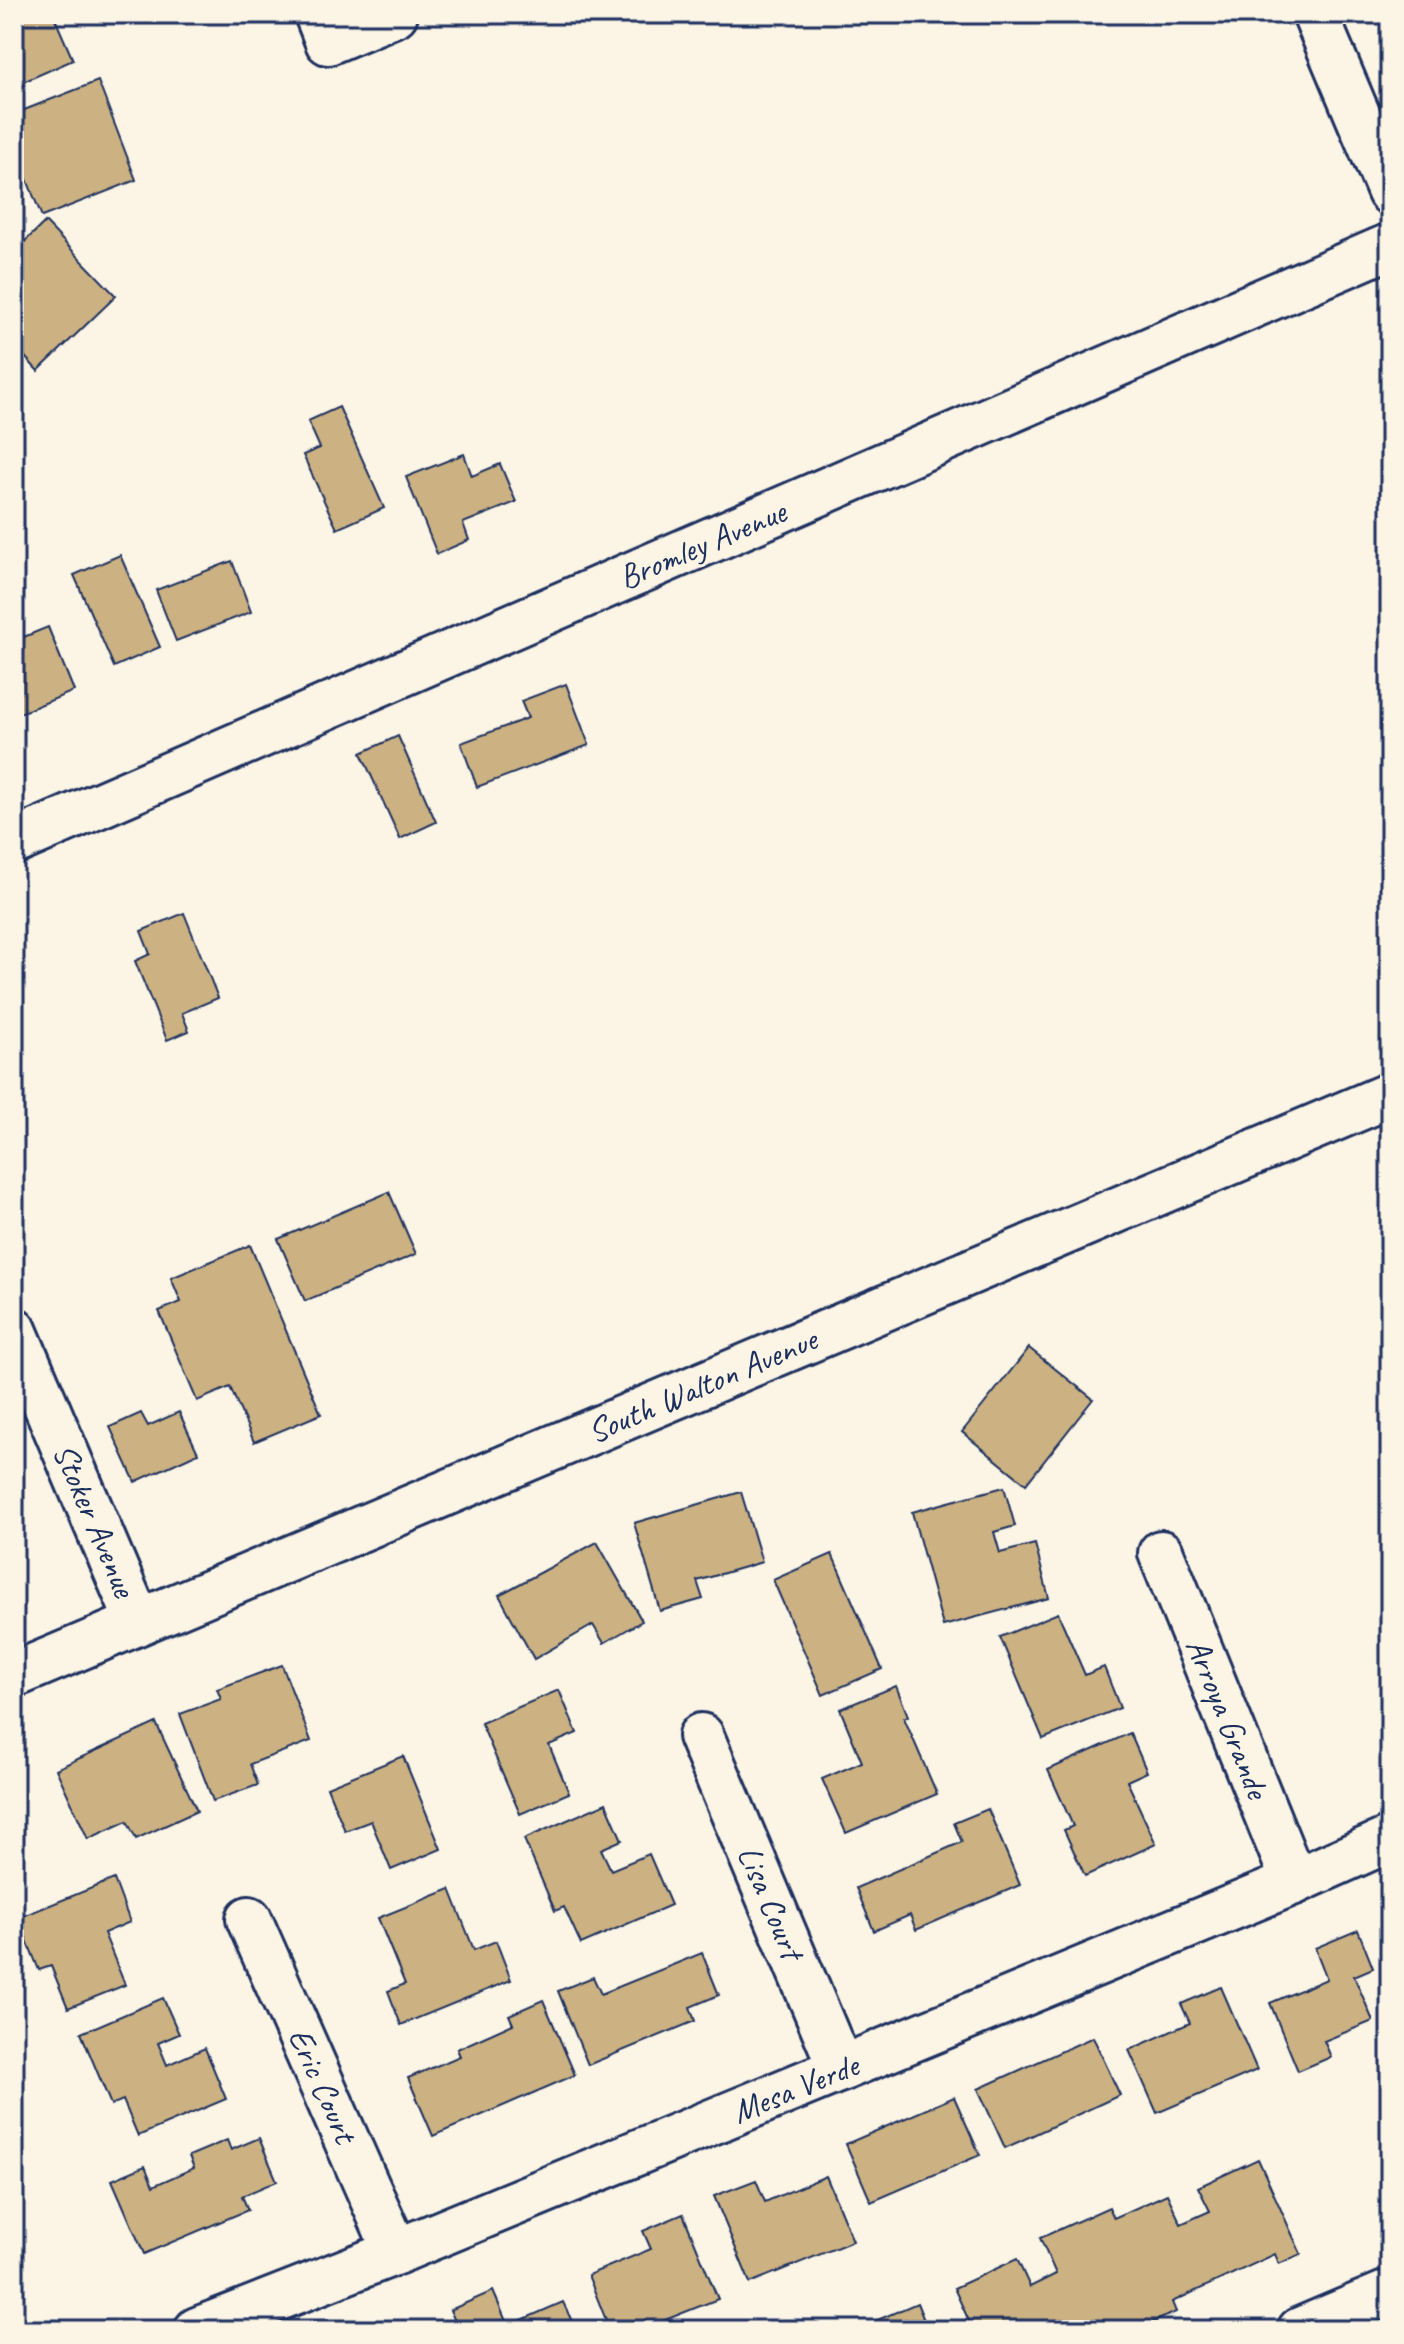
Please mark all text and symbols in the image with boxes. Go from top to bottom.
street label: Bromley Avenue [612,489,794,598]
street label: South Walton Avenue [581,1316,826,1453]
street label: Stoker Avenue [43,1437,147,1605]
street label: Arroya Grande [1176,1632,1281,1807]
street label: Lisa Court [728,1839,816,1970]
street label: Eric Court [279,2021,369,2152]
street label: Mesa Verde [726,2042,867,2133]

